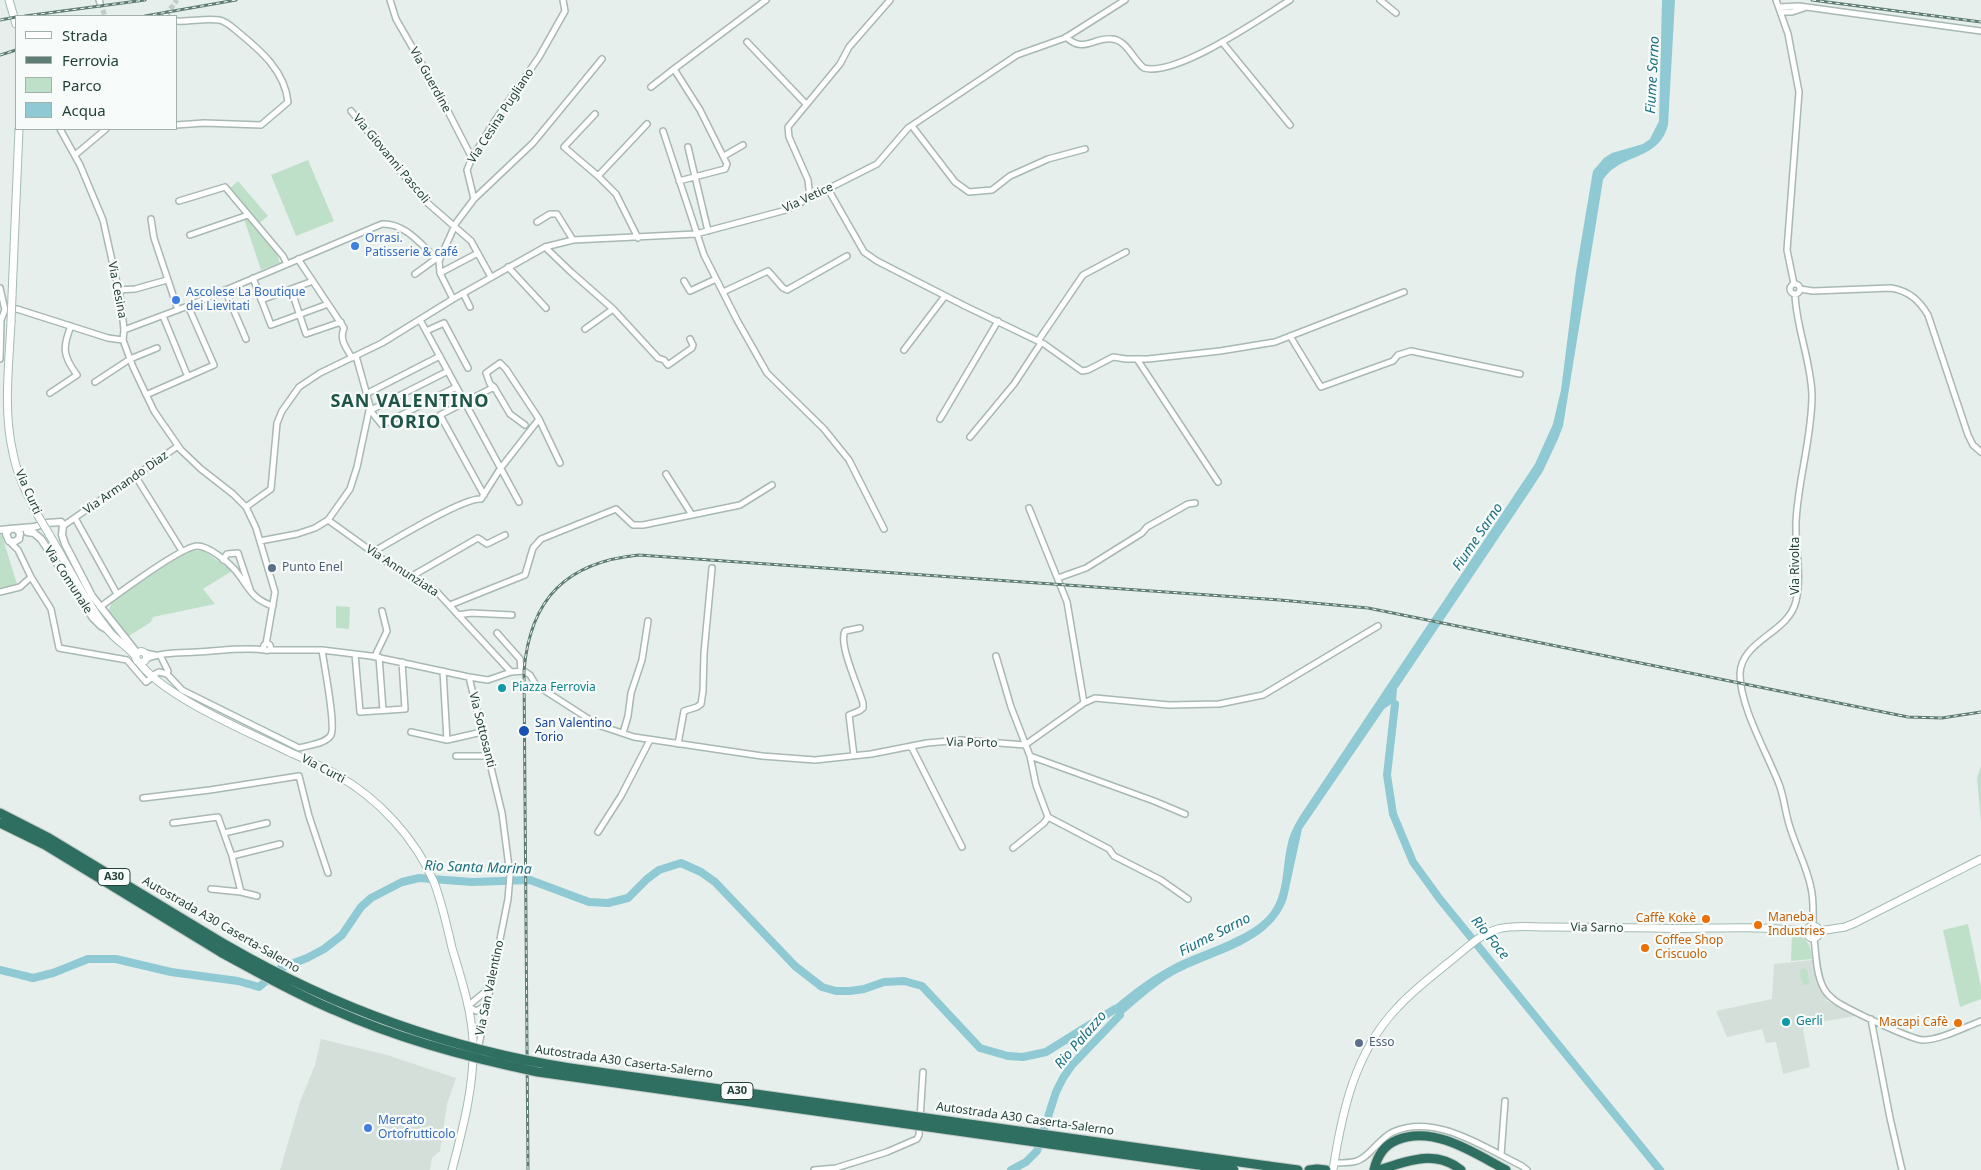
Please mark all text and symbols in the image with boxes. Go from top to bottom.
legend [15,15,178,130]
text: Strada [62,25,108,45]
water label: Fiume Sarno [1643,36,1663,114]
street label: Via Guerdine [406,45,454,115]
text: Ferrovia [62,50,119,70]
street label: Via Cesina Pugliano [465,66,537,166]
text: Parco [62,75,102,95]
text: Acqua [62,100,106,120]
street label: Via Giovanni Pascoli [350,112,432,206]
street label: Via Vetice [781,180,835,216]
place label: Orrasi. Patisserie & café [365,232,458,260]
marker: Orrasi. Patisserie & café [349,240,361,252]
street label: Via Cesina [104,260,130,320]
place label: Ascolese La Boutique dei Lievitati [186,286,306,314]
marker: Ascolese La Boutique dei Lievitati [170,294,182,306]
district label: SAN VALENTINO TORIO [329,391,491,434]
street label: Via Armando Diaz [81,448,171,518]
street label: Via Curti [12,467,44,517]
water label: Fiume Sarno [1449,500,1507,574]
street label: Via Rivolta [1789,537,1803,595]
street label: Via Annunziata [363,542,441,600]
street label: Via Comunale [41,544,95,616]
place label: Punto Enel [282,561,343,575]
marker: Punto Enel [266,562,278,574]
place label: Piazza Ferrovia [512,681,596,695]
marker: Piazza Ferrovia [496,682,508,694]
street label: Via Sottosanti [466,691,498,769]
place label: San Valentino Torio [535,717,612,745]
marker: San Valentino Torio [517,724,531,738]
street label: Via Porto [946,735,998,751]
street label: Via Curti [299,751,347,787]
water label: Rio Santa Marina [424,858,532,878]
road number: A30 [98,869,130,886]
street label: Autostrada A30 Caserta-Salerno [140,874,302,976]
water label: Fiume Sarno [1177,910,1253,960]
place label: Maneba Industries [1768,911,1825,939]
place label: Caffè Kokè [1636,912,1696,926]
water label: Rio Foce [1467,913,1513,963]
marker: Caffè Kokè [1700,913,1712,925]
marker: Maneba Industries [1752,919,1764,931]
street label: Via Sarno [1570,920,1624,936]
place label: Coffee Shop Criscuolo [1655,934,1723,962]
street label: Via San Valentino [473,939,507,1037]
marker: Coffee Shop Criscuolo [1639,942,1651,954]
water label: Rio Palazzo [1051,1008,1111,1072]
place label: Gerli [1796,1015,1823,1029]
marker: Gerli [1780,1016,1792,1028]
place label: Macapi Cafè [1879,1016,1948,1030]
marker: Macapi Cafè [1952,1017,1964,1029]
place label: Esso [1369,1036,1394,1050]
marker: Esso [1353,1037,1365,1049]
street label: Autostrada A30 Caserta-Salerno [534,1042,714,1082]
road number: A30 [721,1082,753,1100]
street label: Autostrada A30 Caserta-Salerno [935,1099,1115,1139]
place label: Mercato Ortofrutticolo [378,1114,456,1142]
marker: Mercato Ortofrutticolo [362,1122,374,1134]

